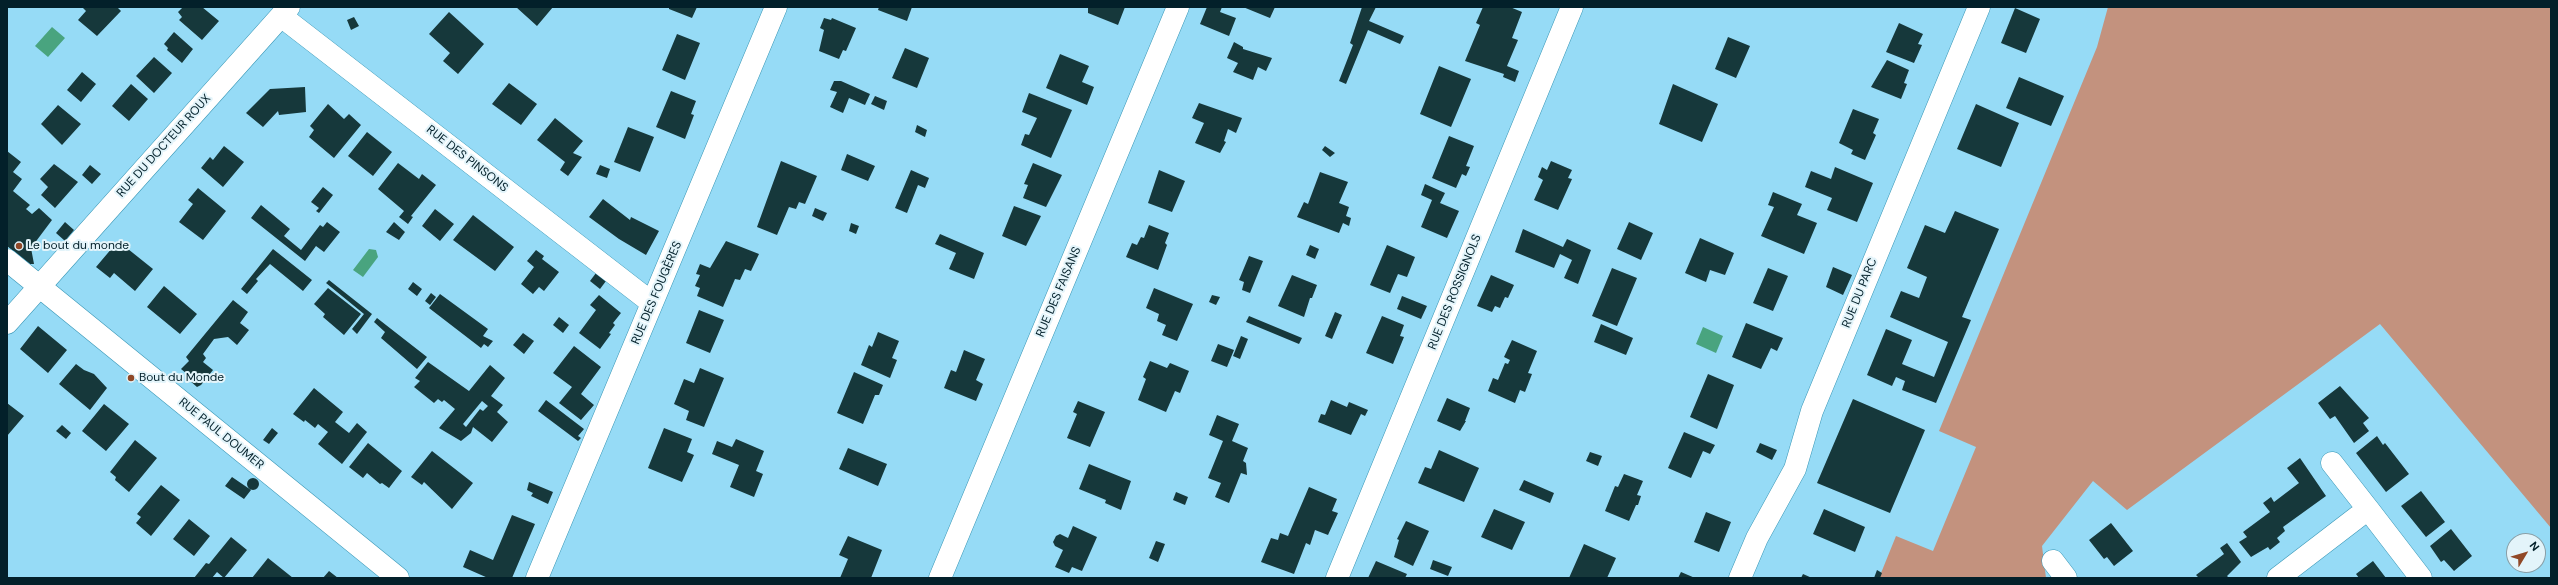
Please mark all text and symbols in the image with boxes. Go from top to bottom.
street label: RUE DU DOCTEUR ROUX [114,92,214,200]
street label: RUE DES PINSONS [423,123,511,195]
street label: RUE DES ROSSIGNOLS [1425,232,1485,352]
place label: Le bout du monde [27,239,129,253]
street label: RUE DES FOUGÈRES [629,239,685,347]
marker: Le bout du monde [14,241,24,251]
street label: RUE DES FAISANS [1033,245,1085,339]
street label: RUE DU PARC [1839,256,1881,330]
place label: Bout du Monde [139,371,224,385]
marker: Bout du Monde [126,373,136,383]
street label: RUE PAUL DOUMER [176,395,266,473]
north arrow [2506,533,2546,573]
text: N [2527,539,2543,554]

